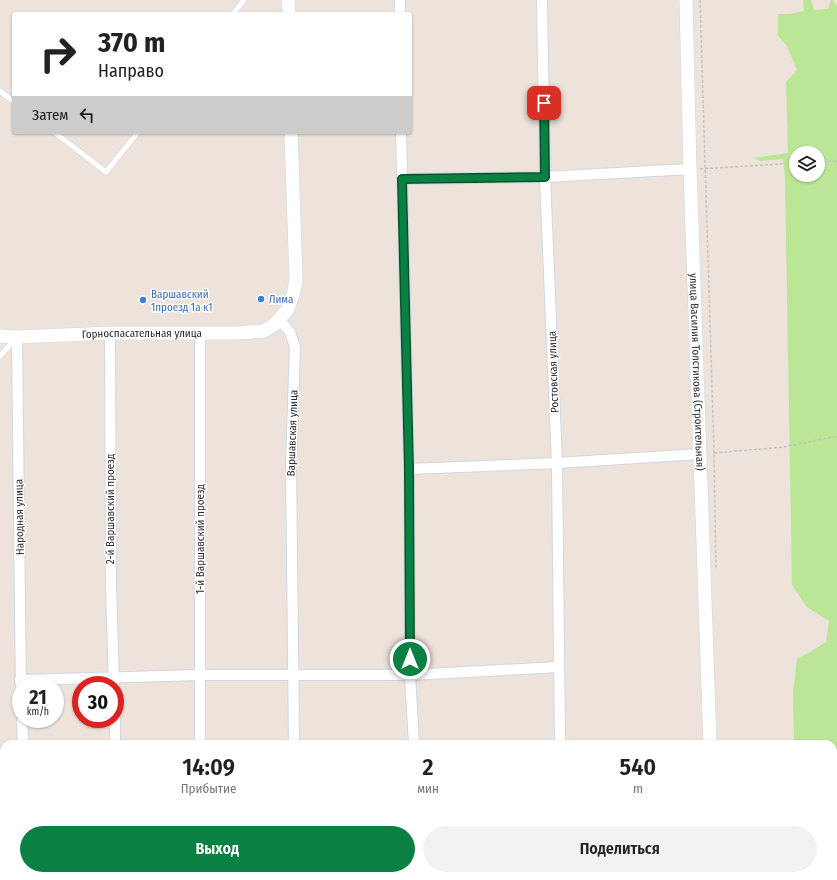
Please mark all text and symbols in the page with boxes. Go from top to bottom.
text: 370 m [98,26,165,59]
icon: right [32,28,84,80]
text: Направо [98,60,164,82]
pin [527,86,561,120]
icon: arrive [533,92,555,114]
icon: left [76,104,98,126]
text: Затем [32,106,68,124]
map controls [789,146,825,182]
button: layers [789,146,825,182]
street label: улица Василия Толстикова (Строительная) [687,273,706,471]
place label: Варшавский 1проезд 1а к1 [151,288,212,314]
place label: Лима [269,293,293,306]
marker: Лима [256,294,266,304]
marker: Варшавский 1проезд 1а к1 [138,295,148,305]
street label: Горноспасательная улица [82,327,202,341]
street label: Ростовская улица [546,331,561,413]
street label: Варшавская улица [284,389,301,477]
street label: 2-й Варшавский проезд [104,453,117,564]
street label: Народная улица [12,479,27,555]
street label: 1-й Варшавский проезд [194,484,207,594]
position arrow [389,638,431,680]
speed limit sign: 30 [72,676,124,728]
text: 21 [29,685,47,709]
text: km/h [27,706,49,718]
text: 14:09 [182,753,235,781]
text: 2 [423,753,434,781]
text: 540 [620,753,656,781]
text: Прибытие [181,781,236,796]
text: мин [417,781,439,796]
text: m [633,781,643,796]
button: Выход [20,826,415,872]
button: Поделиться [423,826,817,872]

